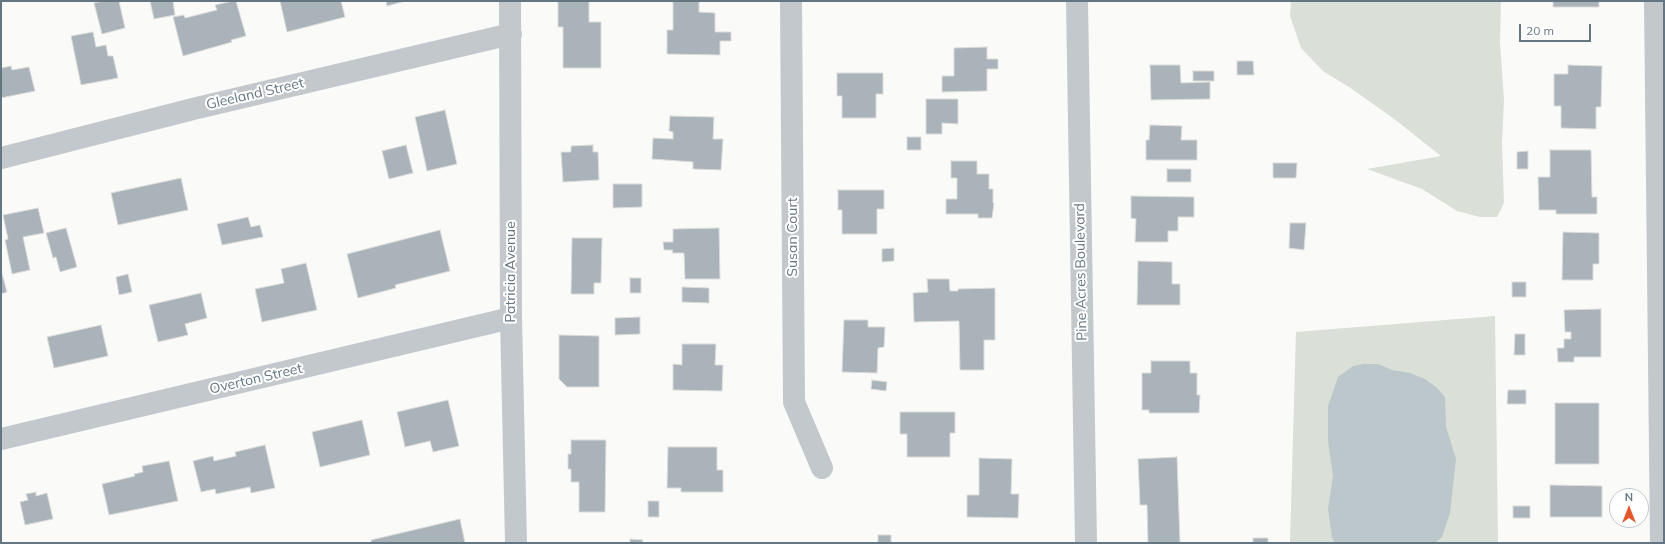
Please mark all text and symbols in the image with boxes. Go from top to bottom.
scale bar [1521,16,1593,42]
text: 20 m [1526,23,1554,38]
street label: Gleeland Street [205,75,305,113]
street label: Susan Court [785,197,801,277]
street label: Pine Acres Boulevard [1071,203,1091,341]
street label: Patricia Avenue [503,221,519,323]
street label: Overton Street [208,360,304,398]
north arrow [1609,488,1649,528]
text: N [1625,490,1633,504]

